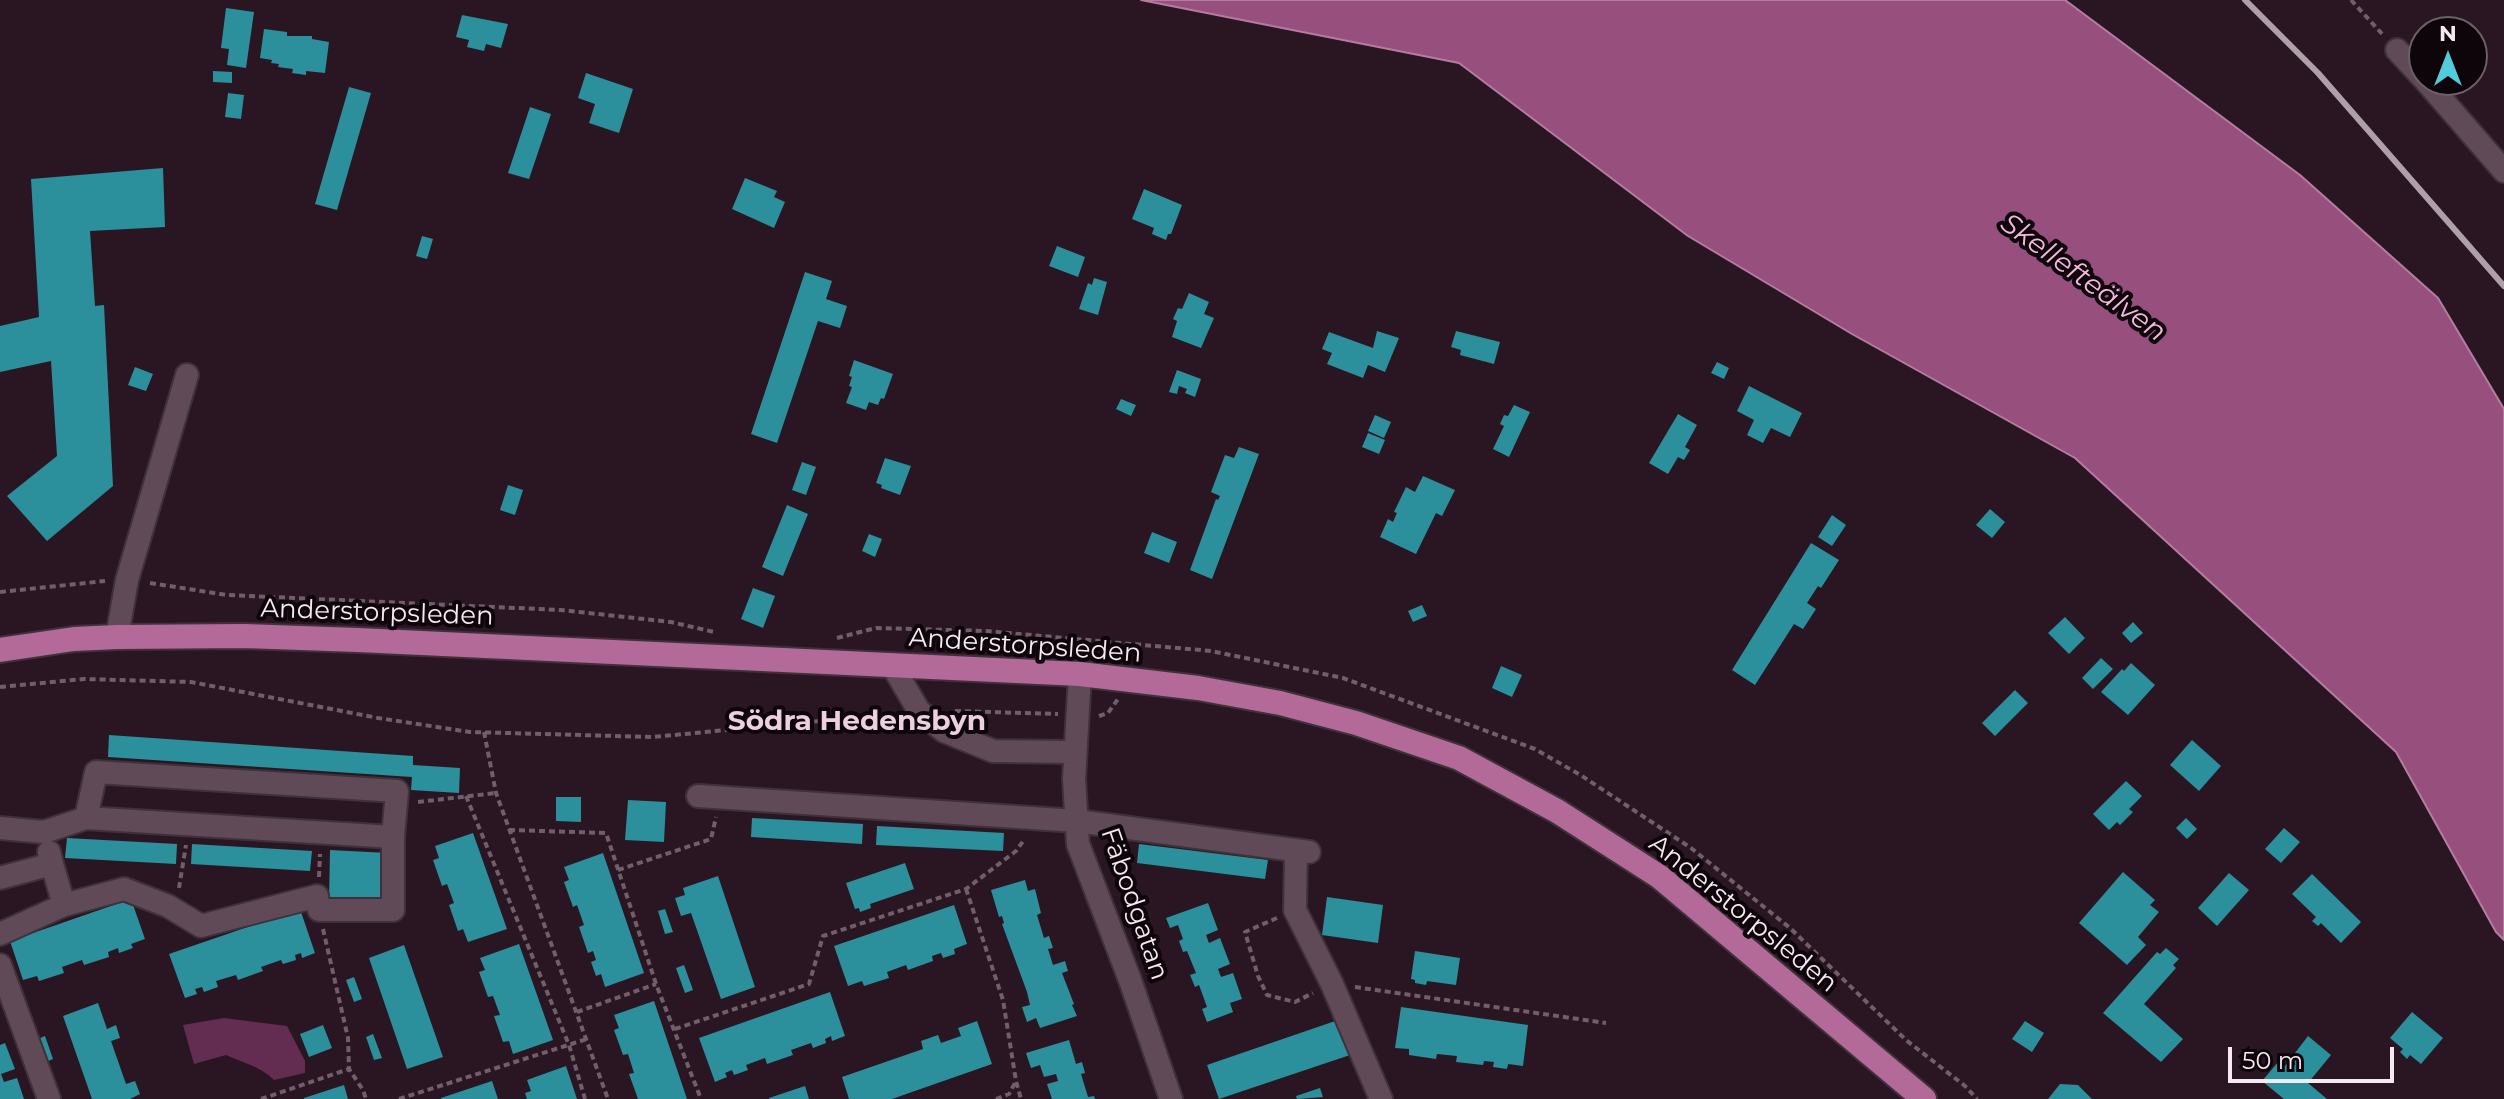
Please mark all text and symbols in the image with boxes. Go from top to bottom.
north arrow [2408,16,2488,96]
text: N [2439,20,2457,47]
water label: Skellefteälven [1994,207,2172,349]
street label: Anderstorpsleden [260,593,494,633]
street label: Anderstorpsleden [908,622,1142,670]
district label: Södra Hedensbyn [728,705,986,739]
street label: Fäbodgatan [1093,824,1175,984]
street label: Anderstorpsleden [1643,829,1843,999]
scale bar [2232,1031,2398,1081]
text: 50 m [2242,1046,2303,1075]

